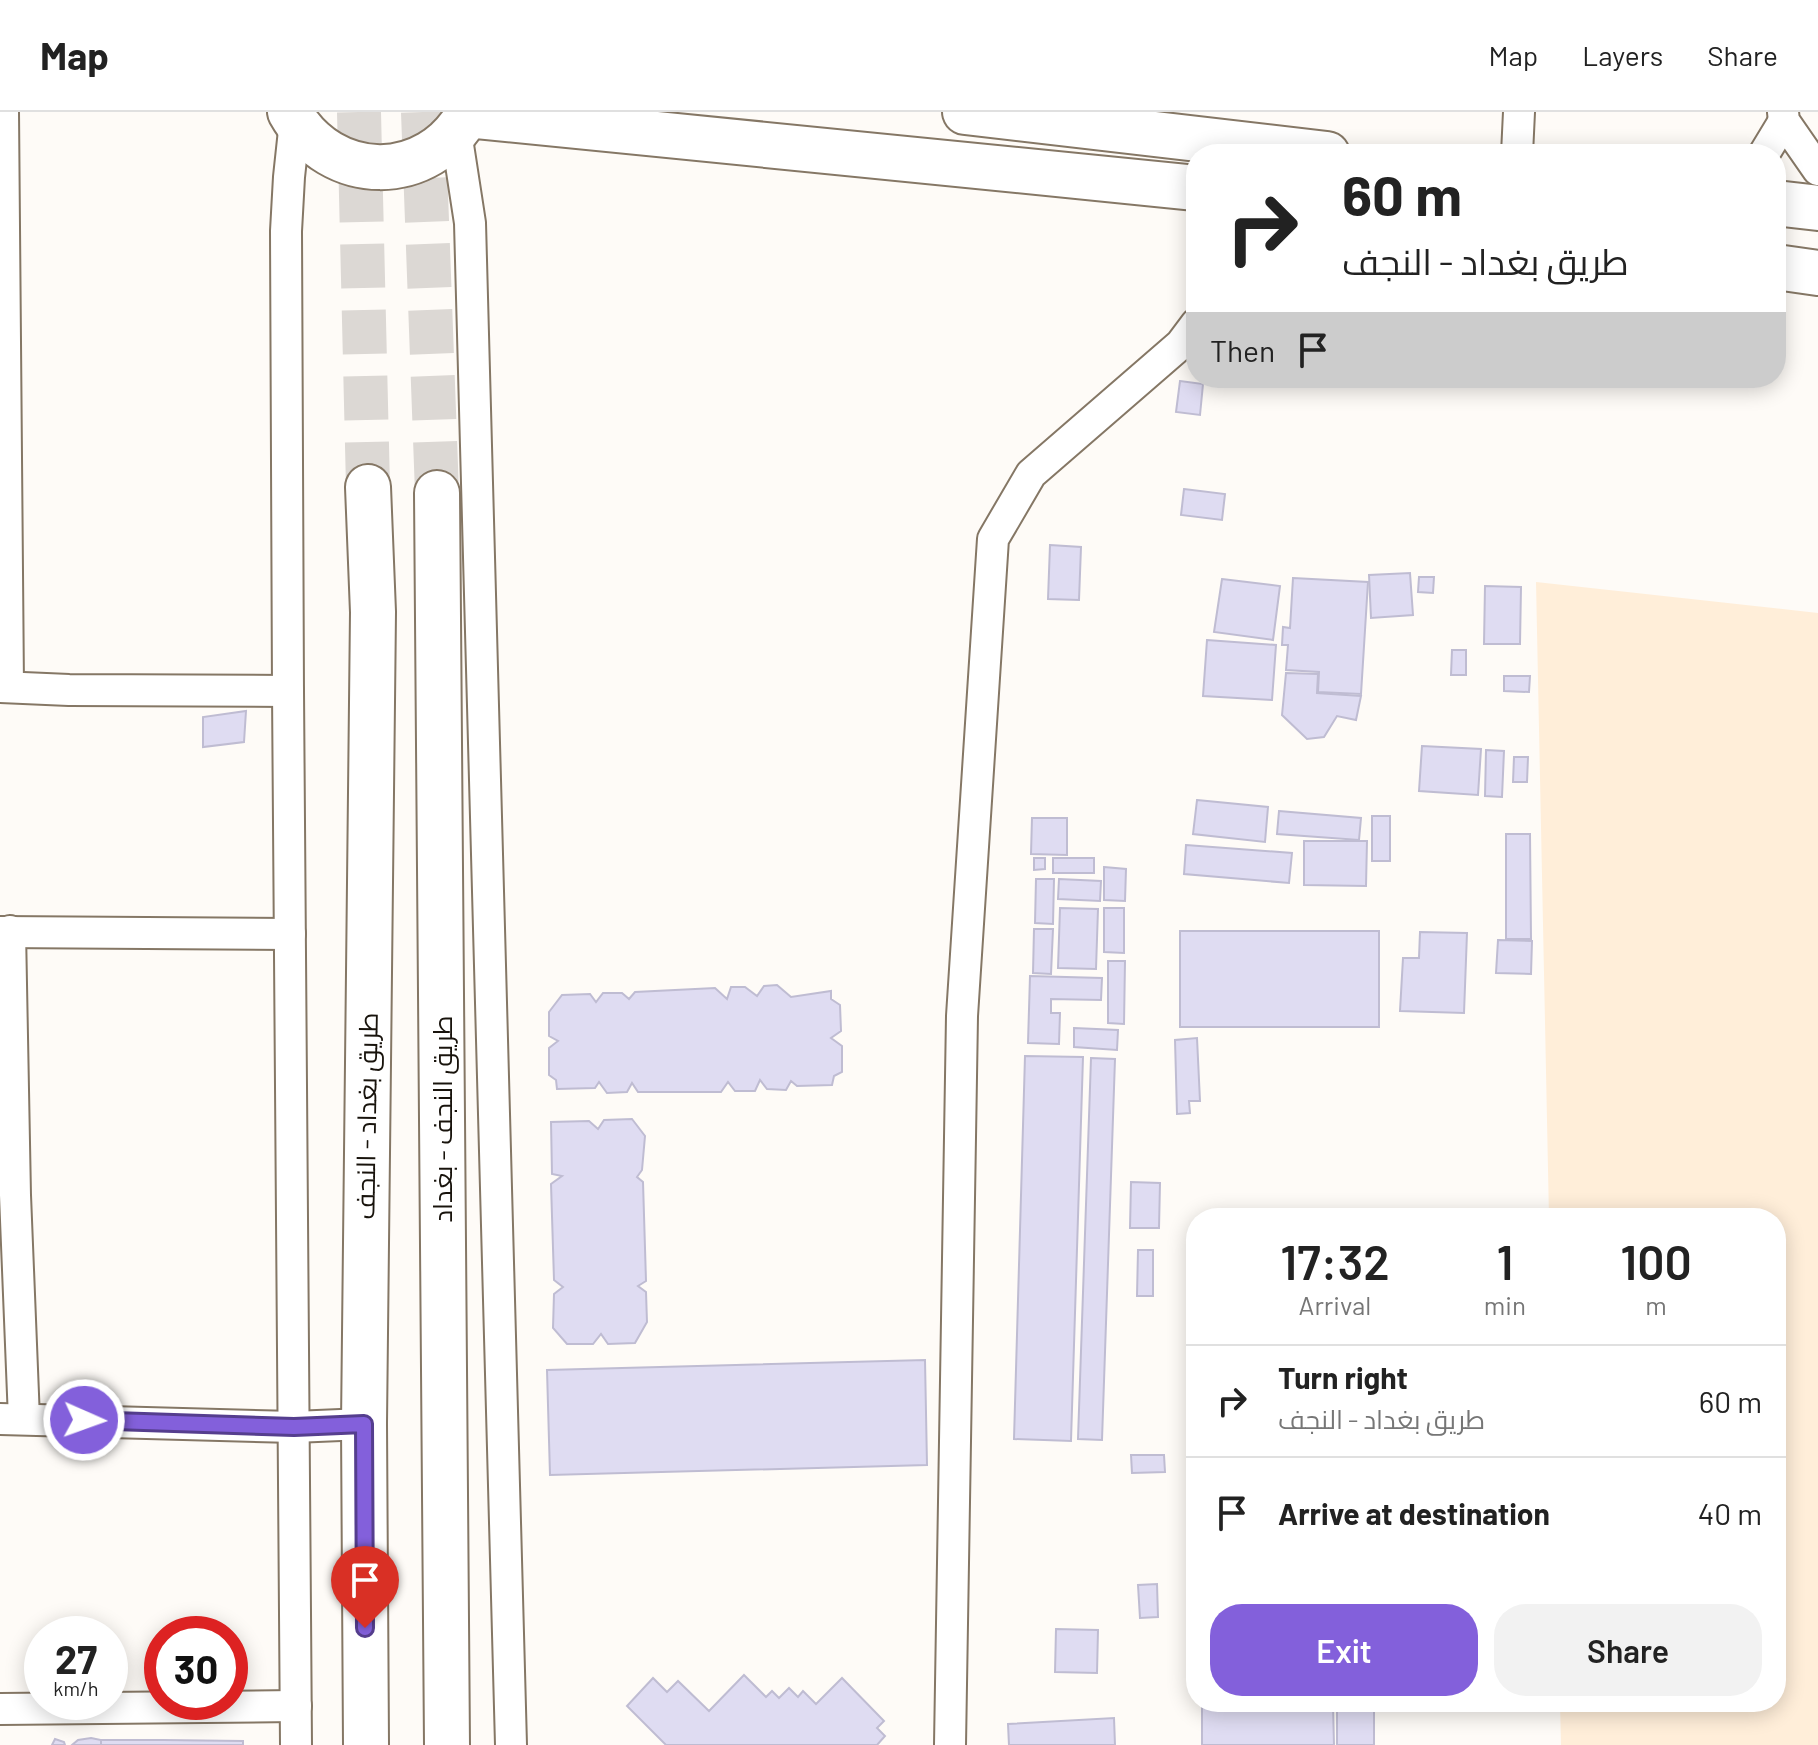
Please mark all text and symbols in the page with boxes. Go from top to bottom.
text: Map [40,32,109,78]
text: Map [1488,38,1538,72]
text: Layers [1582,38,1663,72]
text: Share [1707,38,1778,72]
text: 60 m [1342,160,1462,227]
icon: right [1210,176,1314,280]
text: طريق بغداد - النجف [1342,239,1629,282]
icon: arrive [1291,328,1335,372]
text: Then [1210,332,1275,368]
street label: طريق بغداد - النجف [348,1012,385,1220]
street label: طريق النجف - بغداد [426,1015,459,1223]
text: 17:32 [1280,1232,1390,1290]
text: 1 [1496,1232,1513,1290]
text: 100 [1620,1232,1692,1290]
text: Arrival [1299,1289,1371,1320]
text: min [1484,1289,1526,1320]
text: m [1645,1289,1667,1320]
text: Turn right [1278,1359,1408,1395]
position arrow [42,1378,126,1462]
icon: right [1210,1379,1254,1423]
text: 60 m [1699,1383,1762,1419]
text: طريق بغداد - النجف [1278,1403,1485,1434]
icon: arrive [1210,1491,1254,1535]
text: Arrive at destination [1278,1495,1550,1531]
text: 40 m [1698,1495,1762,1531]
pin [331,1546,399,1628]
icon: arrive [343,1558,387,1602]
button: Exit [1210,1604,1478,1696]
button: Share [1494,1604,1762,1696]
speed limit sign: 30 [144,1616,248,1720]
text: 27 [55,1634,97,1682]
text: km/h [53,1676,99,1700]

